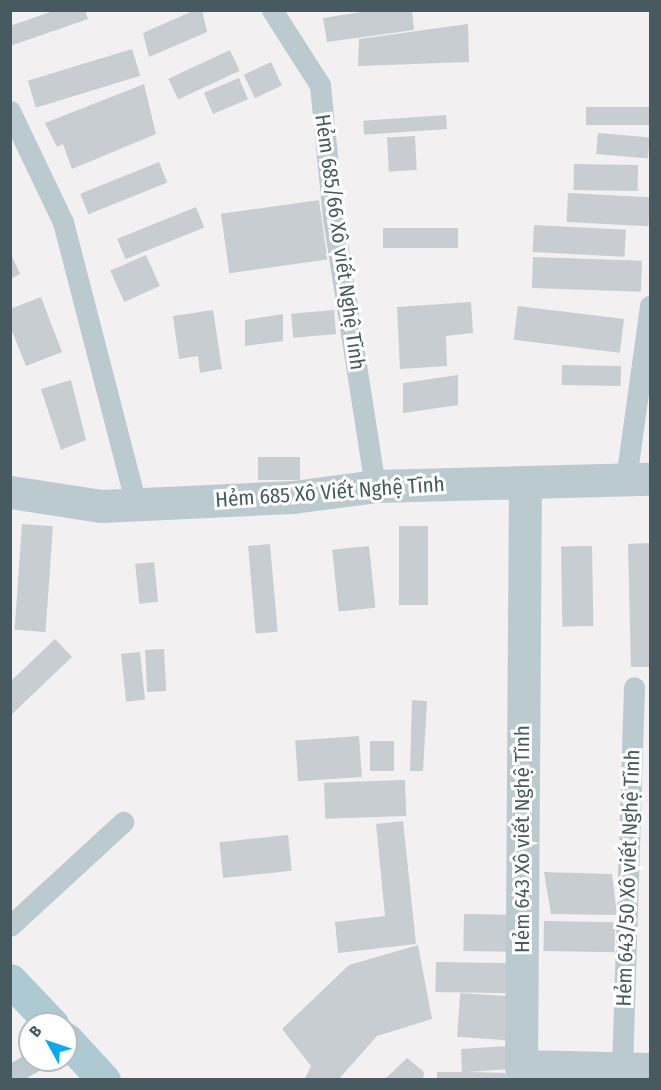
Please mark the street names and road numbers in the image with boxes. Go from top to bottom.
street label: Hẻm 685/66 Xô viết Nghệ Tĩnh [310,112,370,372]
street label: Hẻm 685 Xô Viết Nghệ Tĩnh [214,471,446,513]
street label: Hẻm 643 Xô viết Nghệ Tĩnh [509,725,535,953]
street label: Hẻm 643/50 Xô viết Nghệ Tĩnh [611,749,645,1007]

